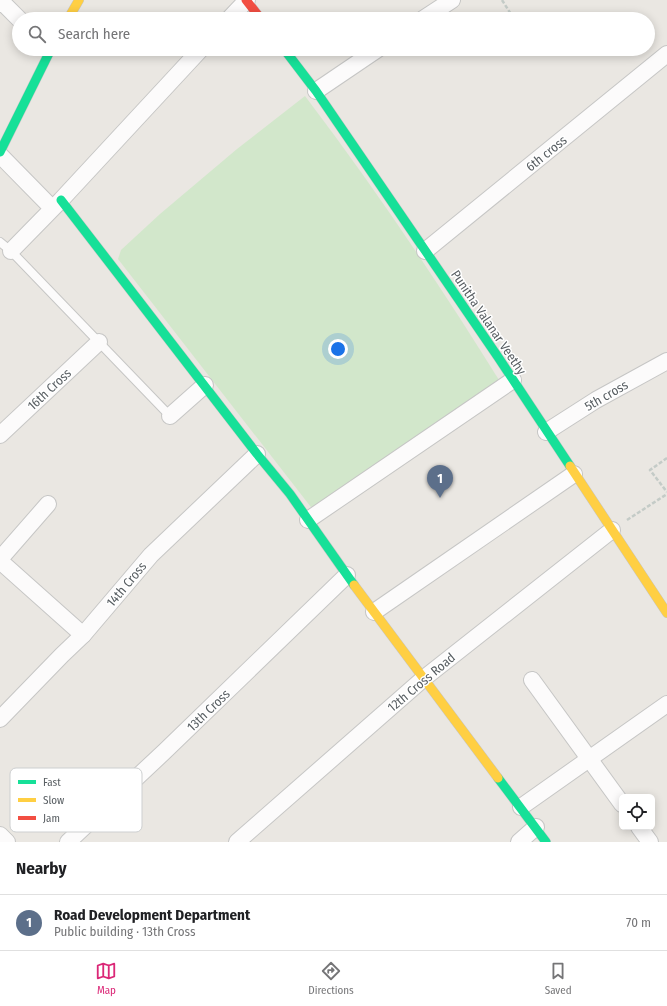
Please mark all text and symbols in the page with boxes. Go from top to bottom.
search box [12,12,655,56]
icon: search [26,23,48,45]
text: Search here [58,25,130,43]
street label: 6th cross [523,132,570,174]
street label: Punitha Valanar Veethy [448,267,529,378]
your location [328,339,348,359]
street label: 16th Cross [24,365,75,413]
street label: 5th cross [582,377,631,414]
pin: 1 [427,465,453,498]
street label: 14th Cross [103,559,150,610]
street label: 12th Cross Road [385,650,458,715]
street label: 13th Cross [184,686,233,734]
legend [10,768,142,832]
text: Fast [43,776,61,789]
text: Slow [43,794,64,807]
map controls [619,794,655,830]
button: locate [619,794,655,830]
text: Jam [43,812,60,825]
text: Nearby [16,858,67,879]
text: Road Development Department [54,906,250,924]
text: 1 [26,915,32,930]
text: 70 m [626,915,651,930]
text: Public building · 13th Cross [54,924,195,939]
tab: Map [95,960,117,997]
tab: Directions [308,960,354,997]
tab: Saved [545,960,572,997]

